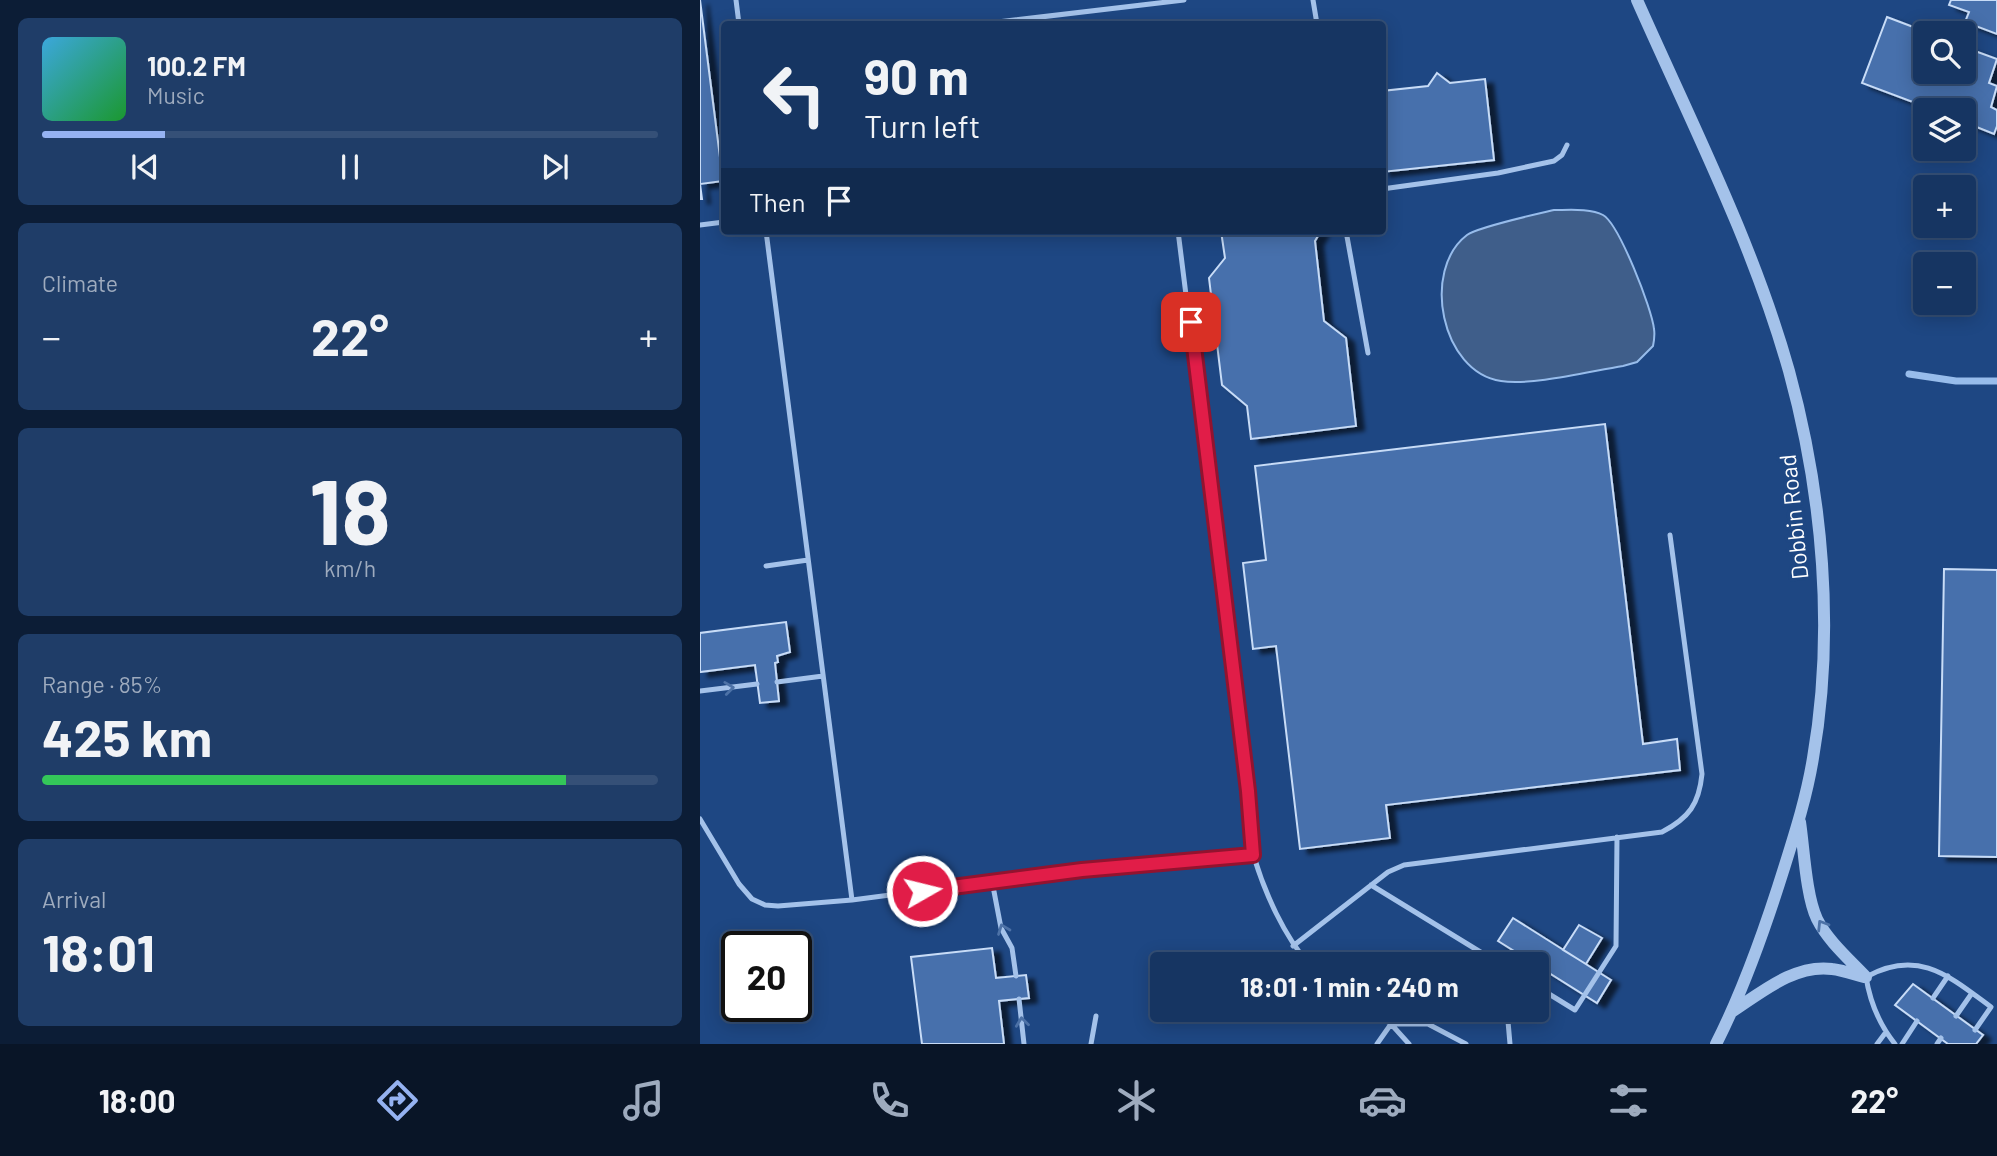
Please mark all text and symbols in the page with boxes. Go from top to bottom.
map controls [1913,21,1976,315]
button: search [1913,21,1976,84]
text: 90 m [864,46,969,105]
icon: left [749,49,840,140]
text: 100.2 FM [147,50,246,81]
text: Music [147,81,205,109]
button: layers [1913,98,1976,161]
text: Turn left [864,106,981,144]
icon: previous [126,148,164,186]
icon: pause [331,148,369,186]
icon: next [536,148,574,186]
button: + [1913,175,1976,238]
icon: arrive [820,182,858,220]
text: Then [749,186,806,217]
button: − [1913,252,1976,315]
text: Climate [42,269,118,297]
pin [1161,292,1221,352]
icon: arrive [1172,303,1210,341]
text: 22° [311,304,389,366]
text: − [42,313,61,359]
text: + [639,313,658,359]
street label: Dobbin Road [1773,453,1813,581]
text: 18 [309,454,391,563]
text: km/h [324,554,376,582]
text: Range · 85% [42,670,162,698]
one-way arrow [723,680,735,695]
text: 425 km [42,705,212,767]
position arrow [885,854,959,928]
text: Arrival [42,885,106,913]
text: 18:01 [42,920,155,982]
one-way arrow [1817,920,1830,933]
one-way arrow [998,924,1012,936]
speed limit sign: 20 [721,931,812,1022]
text: 18:01 · 1 min · 240 m [1240,971,1459,1002]
one-way arrow [1014,1016,1029,1027]
icon: directions [373,1076,422,1125]
icon: music [619,1076,668,1125]
icon: phone [865,1076,914,1125]
icon: climate [1112,1076,1161,1125]
icon: car [1358,1076,1407,1125]
icon: filters [1604,1076,1653,1125]
text: 18:00 [99,1081,175,1119]
text: 22° [1850,1081,1898,1119]

